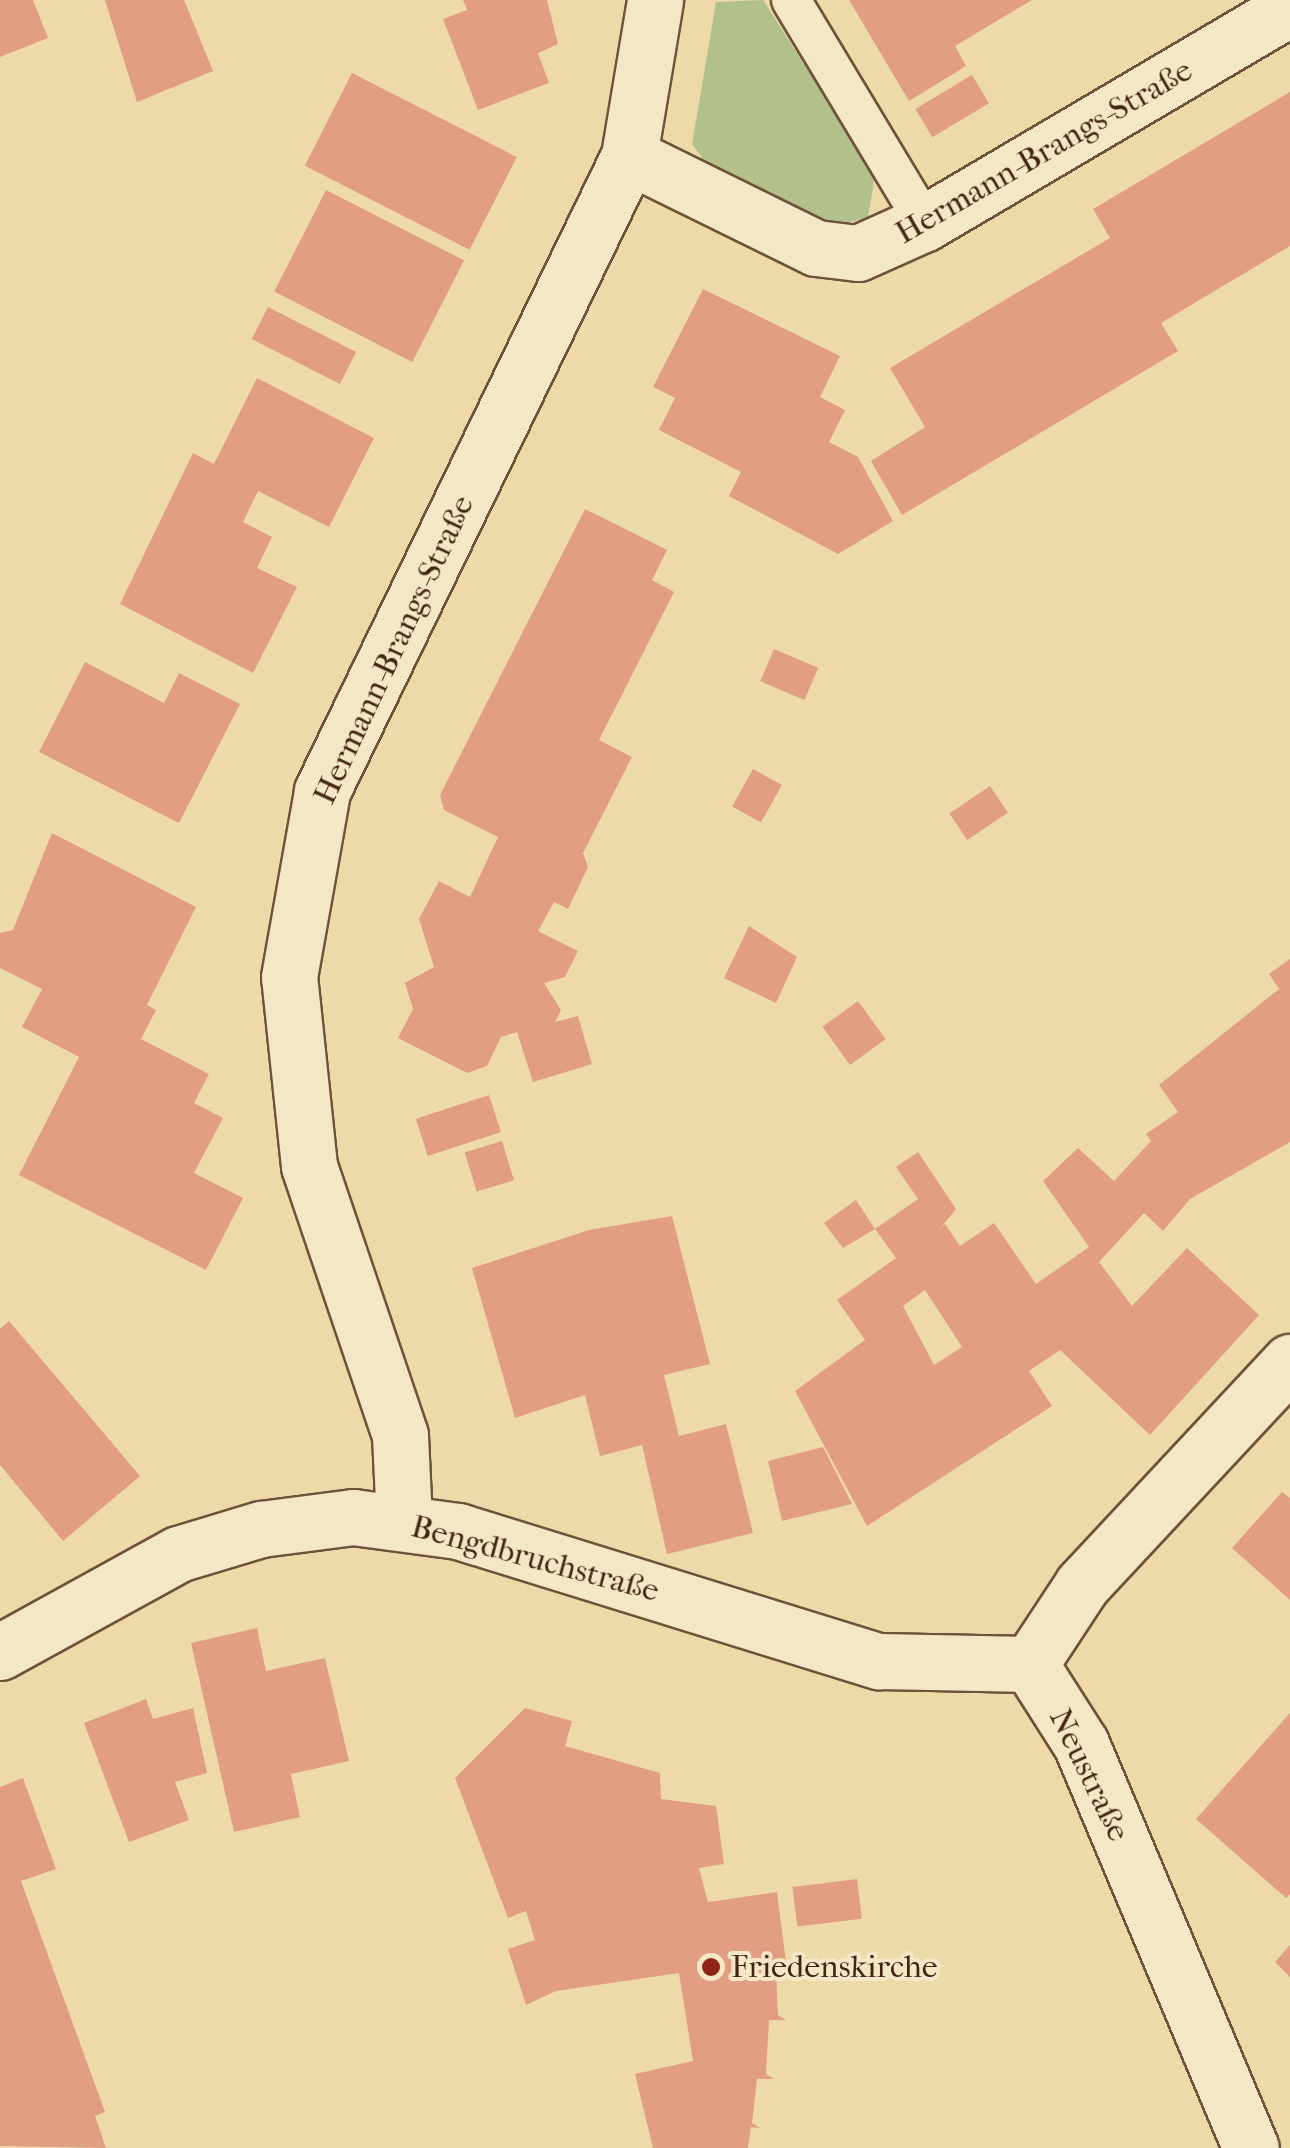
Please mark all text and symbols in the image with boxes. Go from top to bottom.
street label: Hermann-Brangs-Straße [889,51,1199,253]
street label: Hermann-Brangs-Straße [306,490,482,810]
street label: Bengdbruchstraße [407,1507,663,1611]
street label: Neustraße [1040,1703,1138,1847]
place label: Friedenskirche [731,1948,938,1986]
marker: Friedenskirche [700,1956,722,1978]

